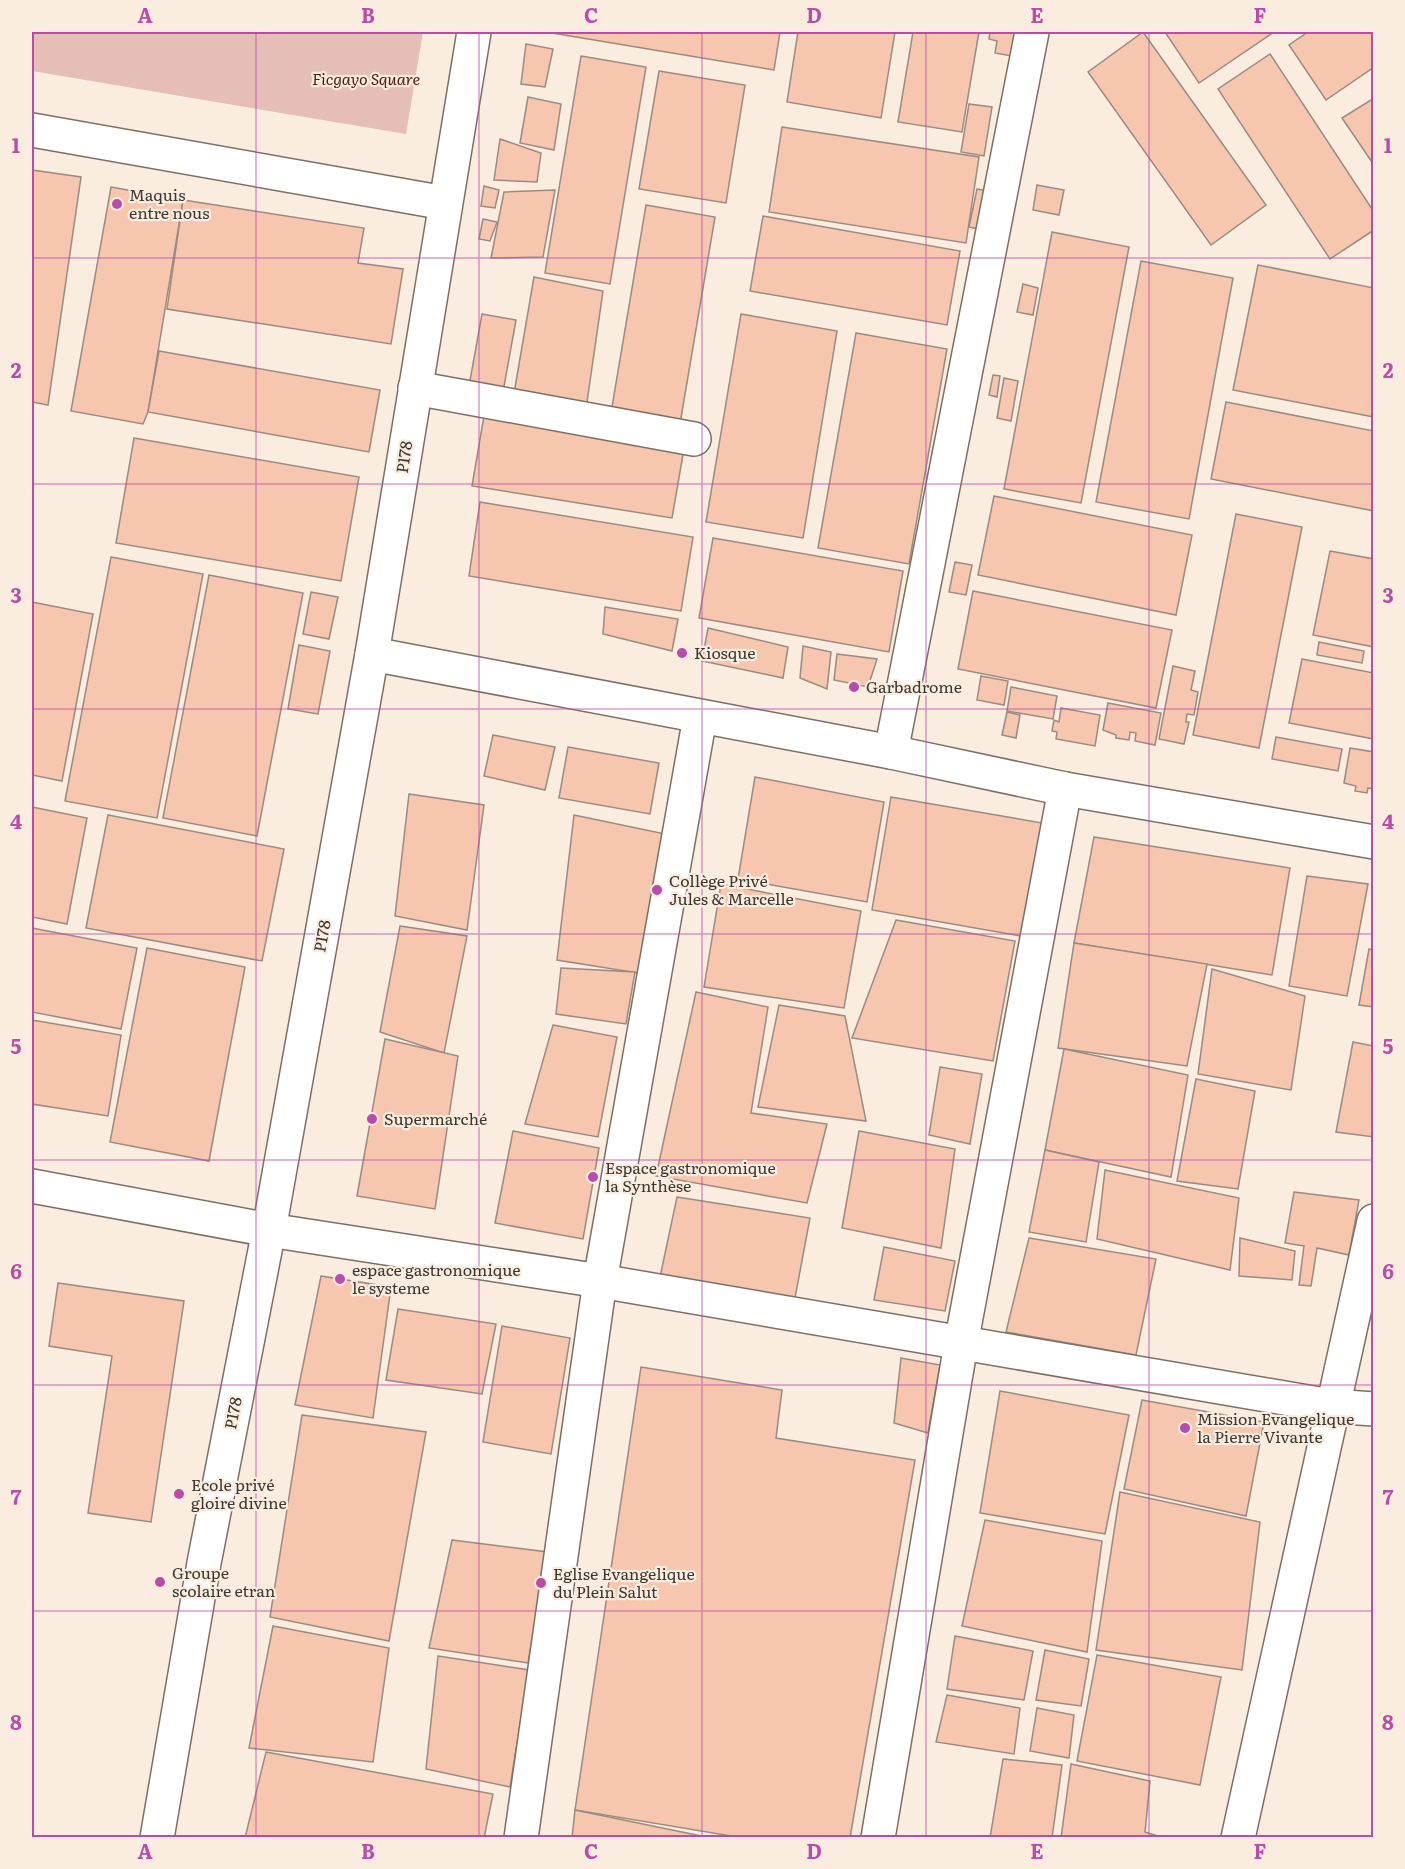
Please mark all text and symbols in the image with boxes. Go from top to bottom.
text: A [137,0,153,29]
text: B [361,0,375,29]
text: C [584,0,598,29]
text: D [806,0,822,29]
text: E [1030,0,1044,29]
text: F [1254,0,1267,29]
park label: Ficgayo Square [312,66,420,90]
text: 1 [12,129,20,159]
text: 1 [1384,129,1392,159]
place label: Maquis entre nous [129,182,209,224]
marker: Maquis entre nous [110,197,124,211]
text: 2 [11,354,22,384]
text: 2 [1383,354,1394,384]
street label: P178 [389,439,417,475]
text: 3 [10,579,22,609]
text: 3 [1382,579,1394,609]
place label: Kiosque [694,640,756,664]
marker: Kiosque [675,646,689,660]
place label: Garbadrome [866,674,962,698]
marker: Garbadrome [847,680,861,694]
text: 4 [10,805,22,835]
text: 4 [1382,805,1394,835]
place label: Collège Privé Jules & Marcelle [669,868,794,910]
marker: Collège Privé Jules & Marcelle [650,883,664,897]
street label: P178 [306,918,336,954]
text: 5 [11,1030,22,1060]
text: 5 [1383,1030,1394,1060]
place label: Supermarché [384,1106,487,1130]
marker: Supermarché [365,1112,379,1126]
place label: Espace gastronomique la Synthèse [605,1155,776,1197]
marker: Espace gastronomique la Synthèse [586,1170,600,1184]
text: 6 [10,1255,22,1285]
text: 6 [1382,1255,1394,1285]
place label: espace gastronomique le systeme [352,1257,521,1299]
marker: espace gastronomique le systeme [333,1272,347,1286]
street label: P178 [217,1394,247,1431]
place label: Mission Evangelique la Pierre Vivante [1197,1406,1354,1448]
marker: Mission Evangelique la Pierre Vivante [1178,1421,1192,1435]
place label: Ecole privé gloire divine [191,1472,287,1514]
text: 7 [11,1481,22,1511]
text: 7 [1383,1481,1394,1511]
marker: Ecole privé gloire divine [172,1487,186,1501]
place label: Groupe scolaire etran [172,1560,276,1602]
place label: Eglise Evangelique du Plein Salut [553,1561,695,1603]
marker: Groupe scolaire etran [153,1575,167,1589]
marker: Eglise Evangelique du Plein Salut [534,1576,548,1590]
text: 8 [10,1706,22,1736]
text: 8 [1382,1706,1394,1736]
text: A [137,1835,153,1865]
text: B [361,1835,375,1865]
text: C [584,1835,598,1865]
text: D [806,1835,822,1865]
text: E [1030,1835,1044,1865]
text: F [1254,1835,1267,1865]

